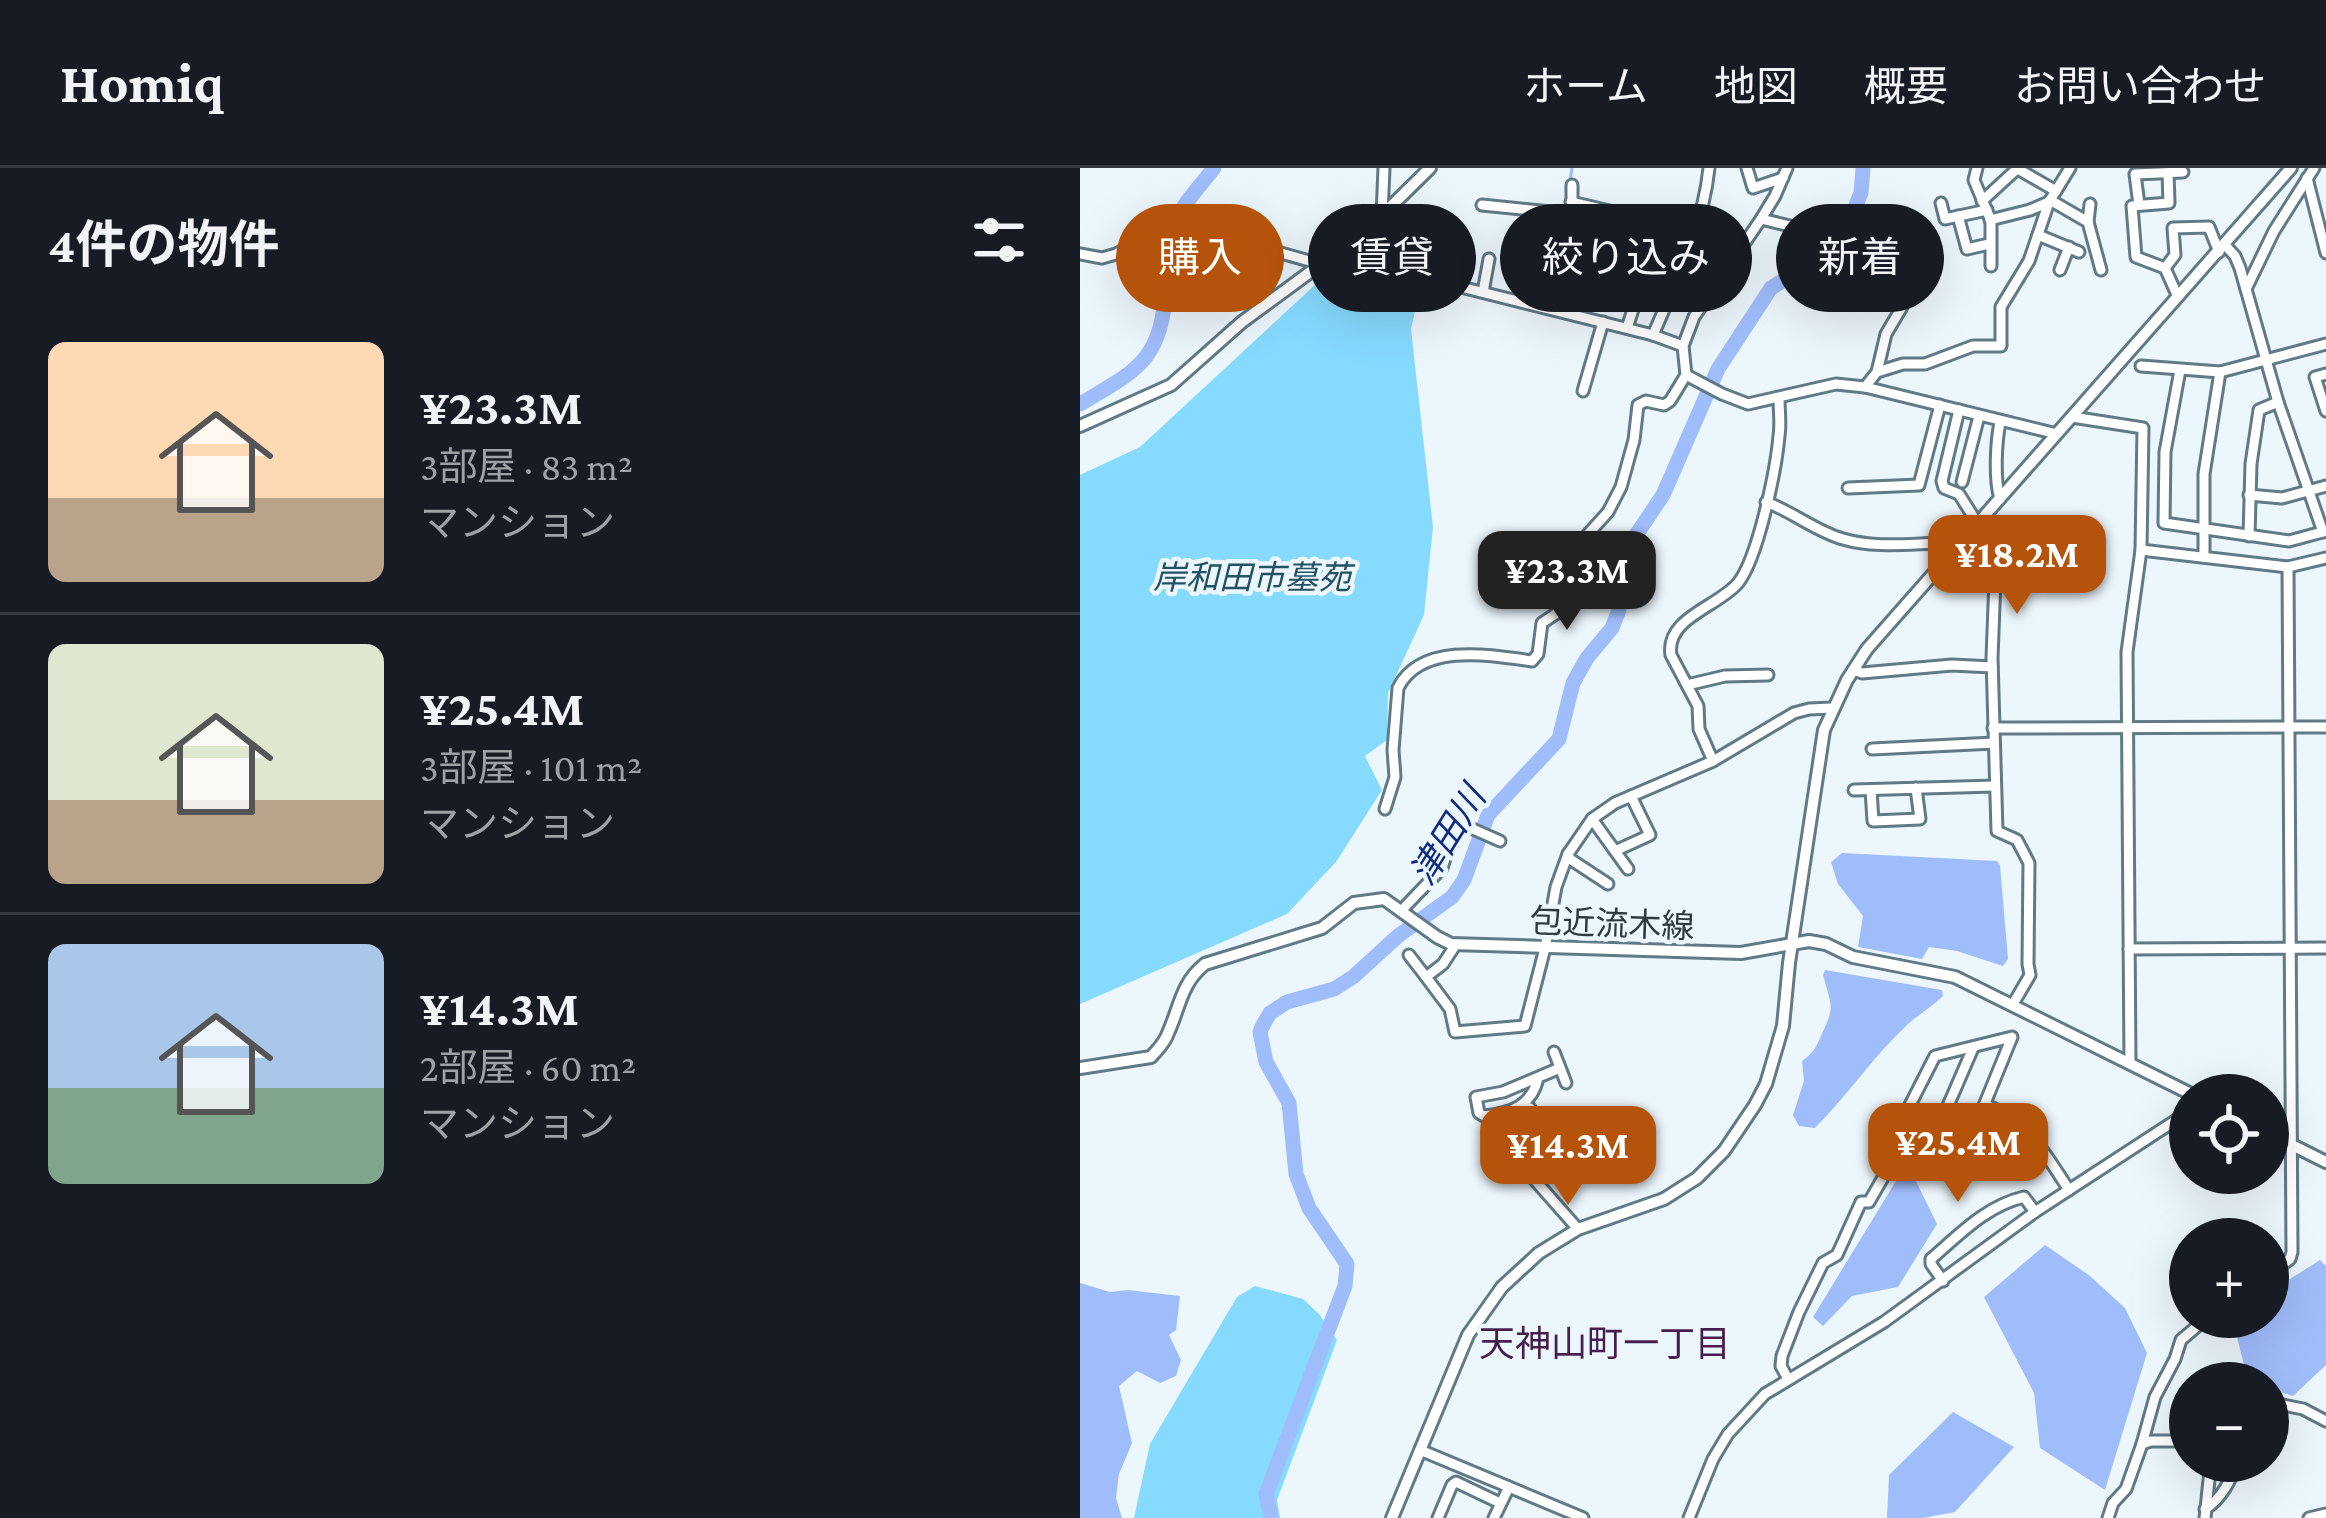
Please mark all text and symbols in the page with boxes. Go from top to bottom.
text: Homiq [60,51,224,114]
text: ホーム [1523,63,1648,110]
text: 地図 [1714,63,1798,110]
text: 概要 [1864,63,1948,110]
text: お問い合わせ [2014,63,2266,110]
chip: 購入 [1116,204,1284,312]
chip: 賃貸 [1308,204,1476,312]
chip: 絞り込み [1500,204,1752,312]
chip: 新着 [1776,204,1944,312]
icon: filters [966,207,1032,273]
text: 4件の物件 [48,216,280,273]
text: ¥23.3M [420,378,583,435]
icon: home [144,390,288,534]
text: 3部屋 · 83 m² [420,445,633,488]
text: マンション [420,501,615,544]
pin: ¥18.2M [1919,515,2115,617]
pin: ¥23.3M [1469,531,1665,633]
text: ¥18.2M [1955,532,2079,575]
text: ¥23.3M [1505,548,1629,591]
park label: 岸和田市墓苑 [1153,559,1356,596]
text: ¥25.4M [420,679,584,736]
icon: home [144,692,288,836]
text: 3部屋 · 101 m² [420,746,642,789]
water label: 津田川 [1402,776,1496,892]
text: マンション [420,802,615,845]
street label: 包近流木線 [1529,902,1695,945]
text: ¥14.3M [420,979,579,1036]
icon: home [144,992,288,1136]
text: 2部屋 · 60 m² [420,1046,636,1089]
map controls [2169,1074,2289,1482]
button: locate [2169,1074,2289,1194]
text: マンション [420,1102,615,1145]
pin: ¥25.4M [1860,1103,2056,1205]
pin: ¥14.3M [1470,1106,1666,1208]
text: ¥25.4M [1895,1120,2021,1163]
text: ¥14.3M [1507,1123,1629,1166]
button: + [2169,1218,2289,1338]
district label: 天神山町一丁目 [1479,1324,1731,1364]
button: − [2169,1362,2289,1482]

